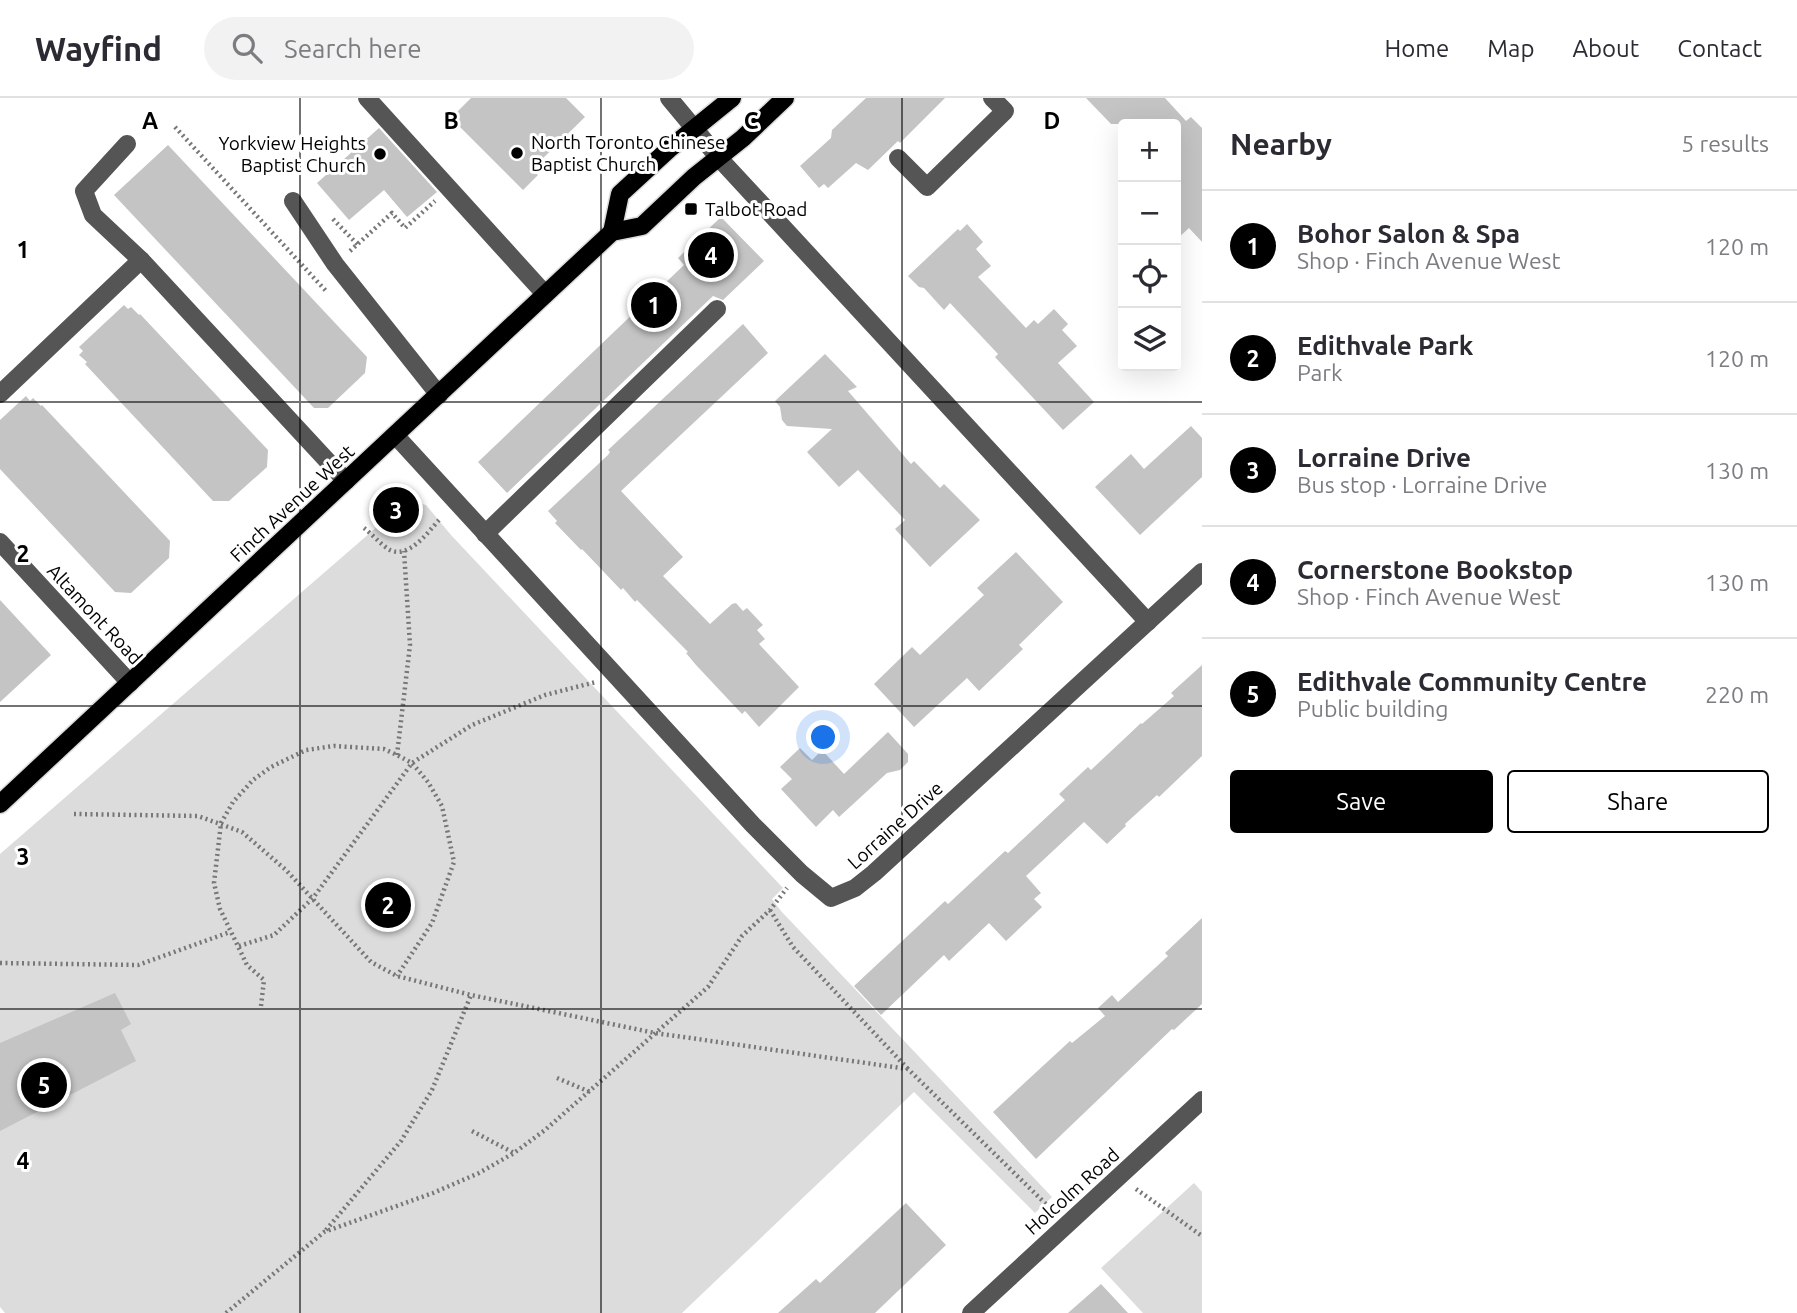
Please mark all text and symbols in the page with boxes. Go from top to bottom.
search box [204,17,694,80]
icon: search [228,29,266,67]
text: Wayfind [35,30,162,67]
text: Search here [284,34,422,63]
text: Home [1384,35,1449,62]
text: Map [1487,35,1534,62]
text: About [1572,35,1639,62]
text: Contact [1677,35,1762,62]
text: A [142,108,158,133]
text: B [443,108,459,133]
text: C [744,108,759,133]
text: D [1044,108,1060,133]
map controls [1118,119,1181,371]
button: + [1118,119,1181,182]
text: Nearby [1230,127,1332,161]
place label: North Toronto Chinese Baptist Church [531,131,726,175]
text: 5 results [1681,131,1769,156]
place label: Yorkview Heights Baptist Church [219,132,366,176]
marker: North Toronto Chinese Baptist Church [509,145,525,161]
marker: Yorkview Heights Baptist Church [372,146,388,162]
button: − [1118,182,1181,245]
place label: Talbot Road [705,198,807,220]
marker: Talbot Road [683,201,699,217]
text: Bohor Salon & Spa [1297,219,1520,248]
pin: 4 [688,229,734,281]
text: 1 [1247,234,1259,259]
text: 120 m [1705,234,1769,259]
text: 1 [17,237,29,262]
button: locate [1118,245,1181,308]
text: Shop · Finch Avenue West [1297,248,1561,273]
pin: 1 [631,279,677,331]
button: layers [1118,308,1181,371]
text: Edithvale Park [1297,331,1473,360]
text: 2 [1247,346,1259,371]
text: 120 m [1705,346,1769,371]
text: Park [1297,360,1343,385]
street label: Finch Avenue West [225,440,359,566]
text: Lorraine Drive [1297,443,1471,472]
text: 3 [1247,458,1259,483]
text: 130 m [1705,458,1769,483]
text: Bus stop · Lorraine Drive [1297,472,1548,497]
pin: 3 [373,484,419,536]
text: 2 [17,541,29,566]
text: Cornerstone Bookstop [1297,555,1573,584]
street label: Altamont Road [43,560,147,668]
text: 4 [1247,570,1259,595]
text: 130 m [1705,570,1769,595]
text: Shop · Finch Avenue West [1297,584,1561,609]
text: Edithvale Community Centre [1297,667,1647,696]
text: 5 [1247,682,1259,707]
text: 220 m [1705,682,1769,707]
text: Public building [1297,696,1449,721]
your location [806,720,840,754]
button: Save [1230,770,1493,833]
button: Share [1507,770,1769,833]
street label: Lorraine Drive [843,777,947,873]
text: 3 [17,844,29,869]
pin: 2 [365,879,411,931]
pin: 5 [21,1059,67,1111]
street label: Holcolm Road [1021,1143,1123,1239]
text: 4 [17,1148,30,1173]

